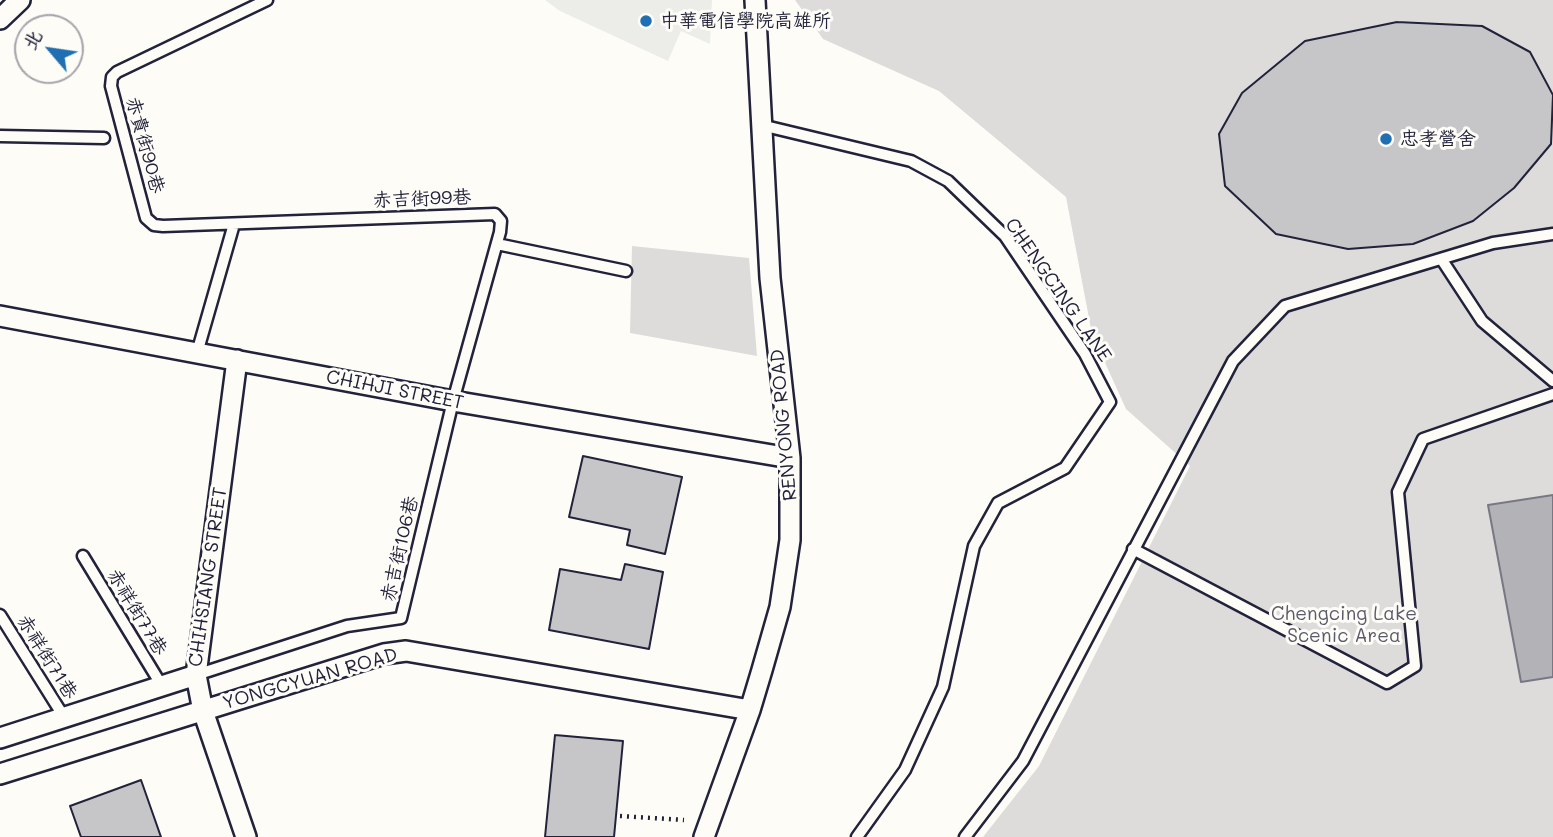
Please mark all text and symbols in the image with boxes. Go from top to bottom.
place label: 中華電信學院高雄所 [660,10,831,32]
marker: 中華電信學院高雄所 [638,13,654,29]
north arrow [14,14,84,84]
text: 北 [16,25,47,54]
street label: 赤貴街90巷 [121,94,169,196]
place label: 忠孝營舍 [1400,128,1476,150]
marker: 忠孝營舍 [1378,131,1394,147]
street label: 赤吉街99巷 [372,186,472,212]
street label: CHENGCING LANE [1000,214,1116,366]
street label: RENYONG ROAD [766,348,802,502]
street label: CHIHJI STREET [324,365,466,415]
street label: CHIHSIANG STREET [184,486,232,668]
street label: 赤吉街106巷 [377,494,423,604]
street label: 赤祥街77巷 [102,565,172,659]
park label: Chengcing Lake Scenic Area [1271,603,1417,647]
street label: 赤祥街71巷 [12,611,82,703]
street label: YONGCYUAN ROAD [220,643,400,715]

